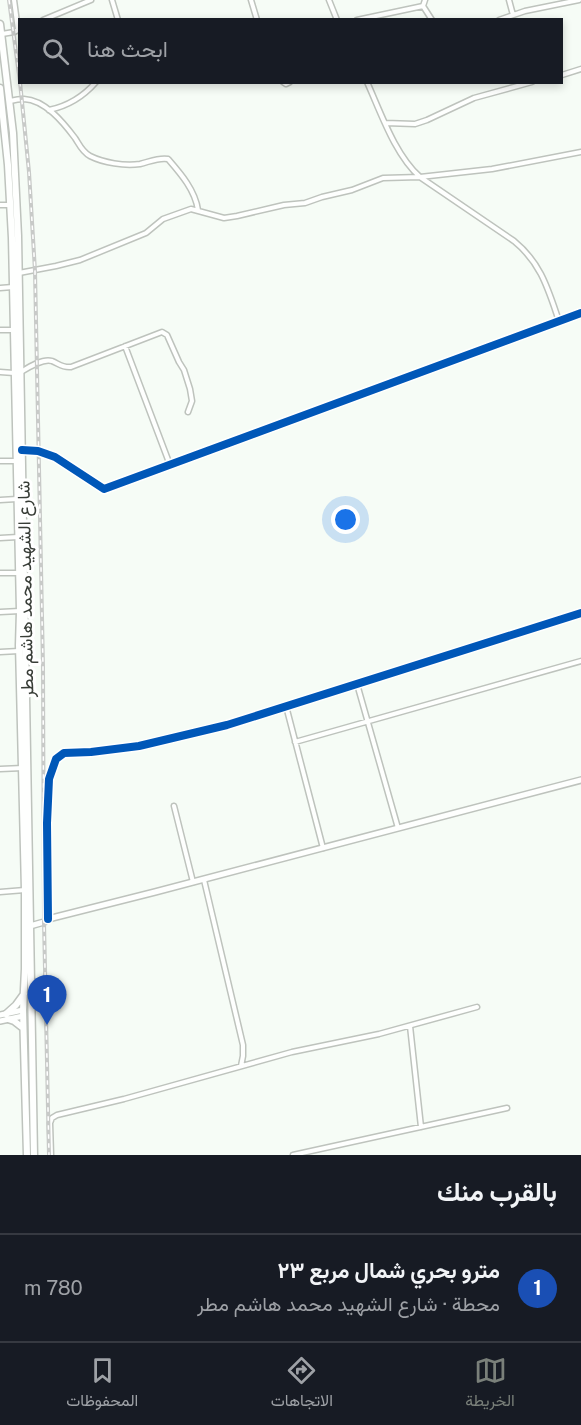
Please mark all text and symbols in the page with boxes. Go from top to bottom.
search box [18,18,563,84]
icon: search [39,35,72,68]
text: ابحث هنا [87,36,168,62]
street label: شارع الشهيد محمد هاشم مطر [13,480,39,698]
your location [331,505,360,534]
pin: 1 [28,976,66,1025]
text: بالقرب منك [437,1176,557,1207]
text: مترو بحري شمال مربع ٢٣ [277,1257,500,1283]
text: 780 m [24,1276,83,1300]
text: 1 [533,1276,542,1300]
text: محطة · شارع الشهيد محمد هاشم مطر [197,1292,500,1316]
tab: المحفوظات [66,1354,138,1415]
tab: الاتجاهات [271,1354,333,1415]
tab: الخريطة [465,1354,515,1415]

